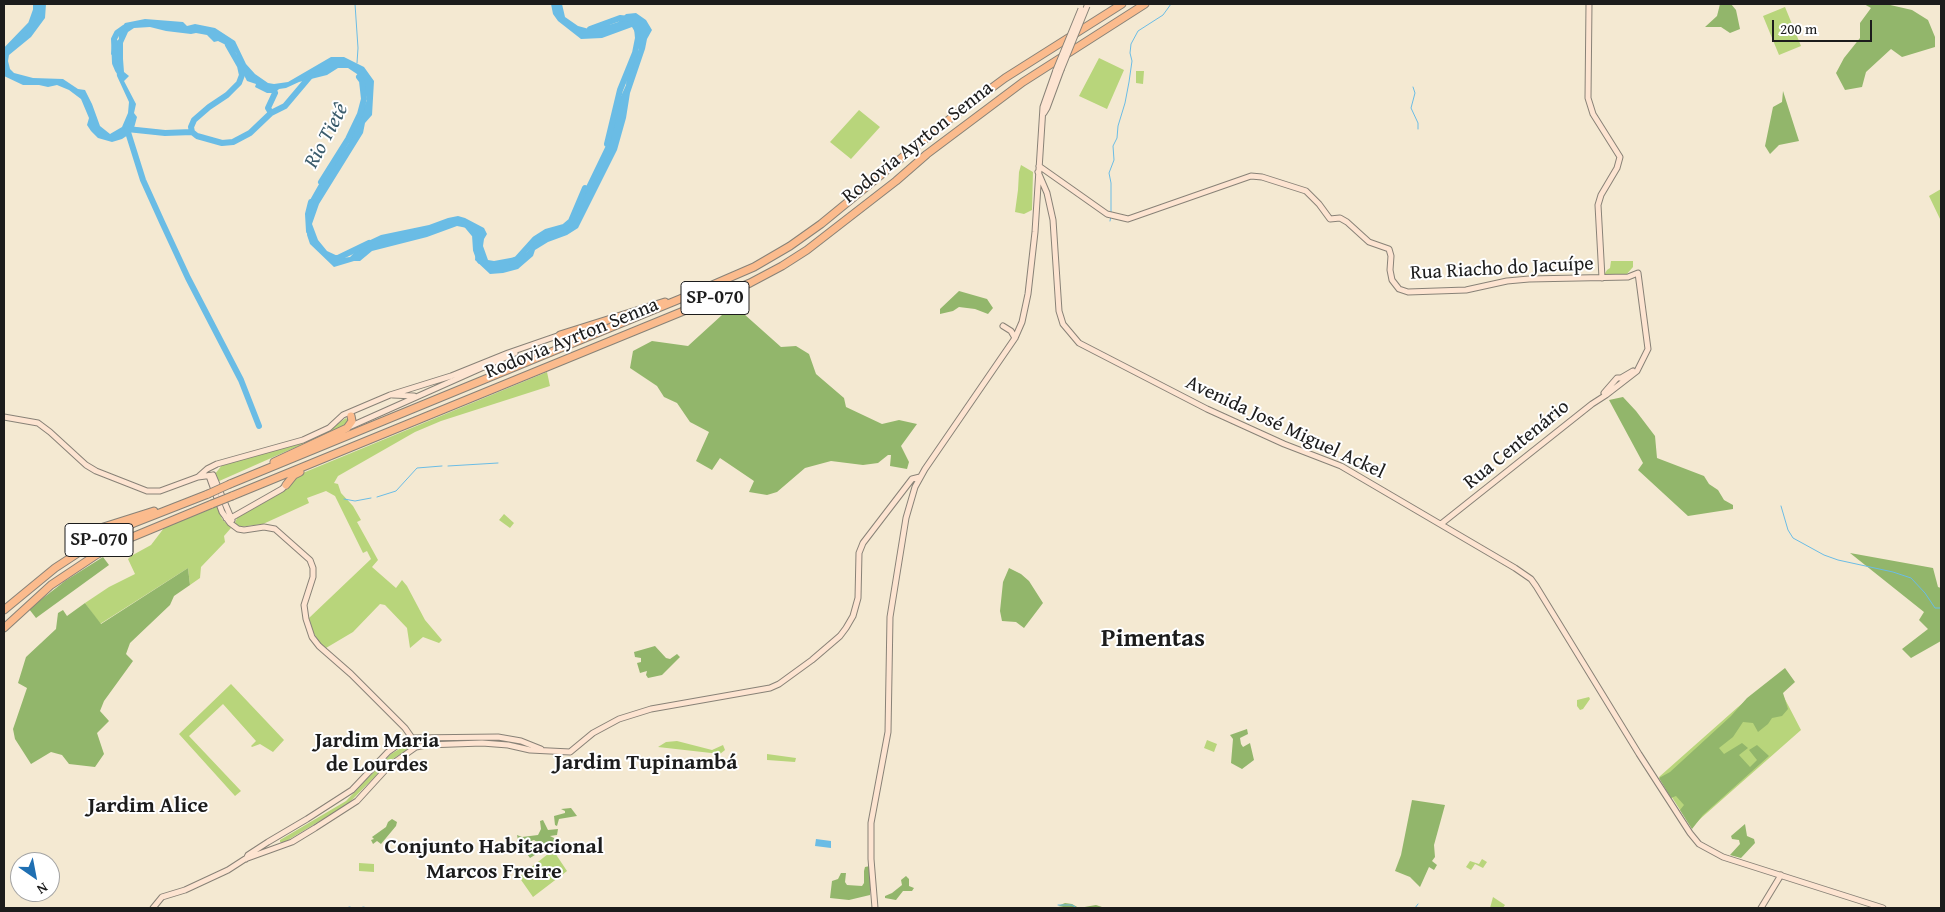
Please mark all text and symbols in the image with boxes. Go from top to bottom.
scale bar [1775,10,1875,42]
text: 200 m [1780,18,1817,39]
street label: Rodovia Ayrton Senna [838,77,998,209]
water label: Rio Tietê [299,99,355,173]
street label: Rua Riacho do Jacuípe [1410,252,1594,286]
road number: SP-070 [681,282,749,314]
street label: Rodovia Ayrton Senna [482,293,662,385]
street label: Avenida José Miguel Ackel [1181,371,1389,485]
street label: Rua Centenário [1459,395,1575,495]
road number: SP-070 [65,524,133,556]
district label: Pimentas [1101,625,1205,655]
district label: Jardim Maria de Lourdes [315,729,439,779]
district label: Jardim Tupinambá [554,750,738,776]
district label: Jardim Alice [88,793,208,819]
district label: Conjunto Habitacional Marcos Freire [385,834,603,886]
north arrow [10,852,60,902]
text: N [33,878,52,900]

